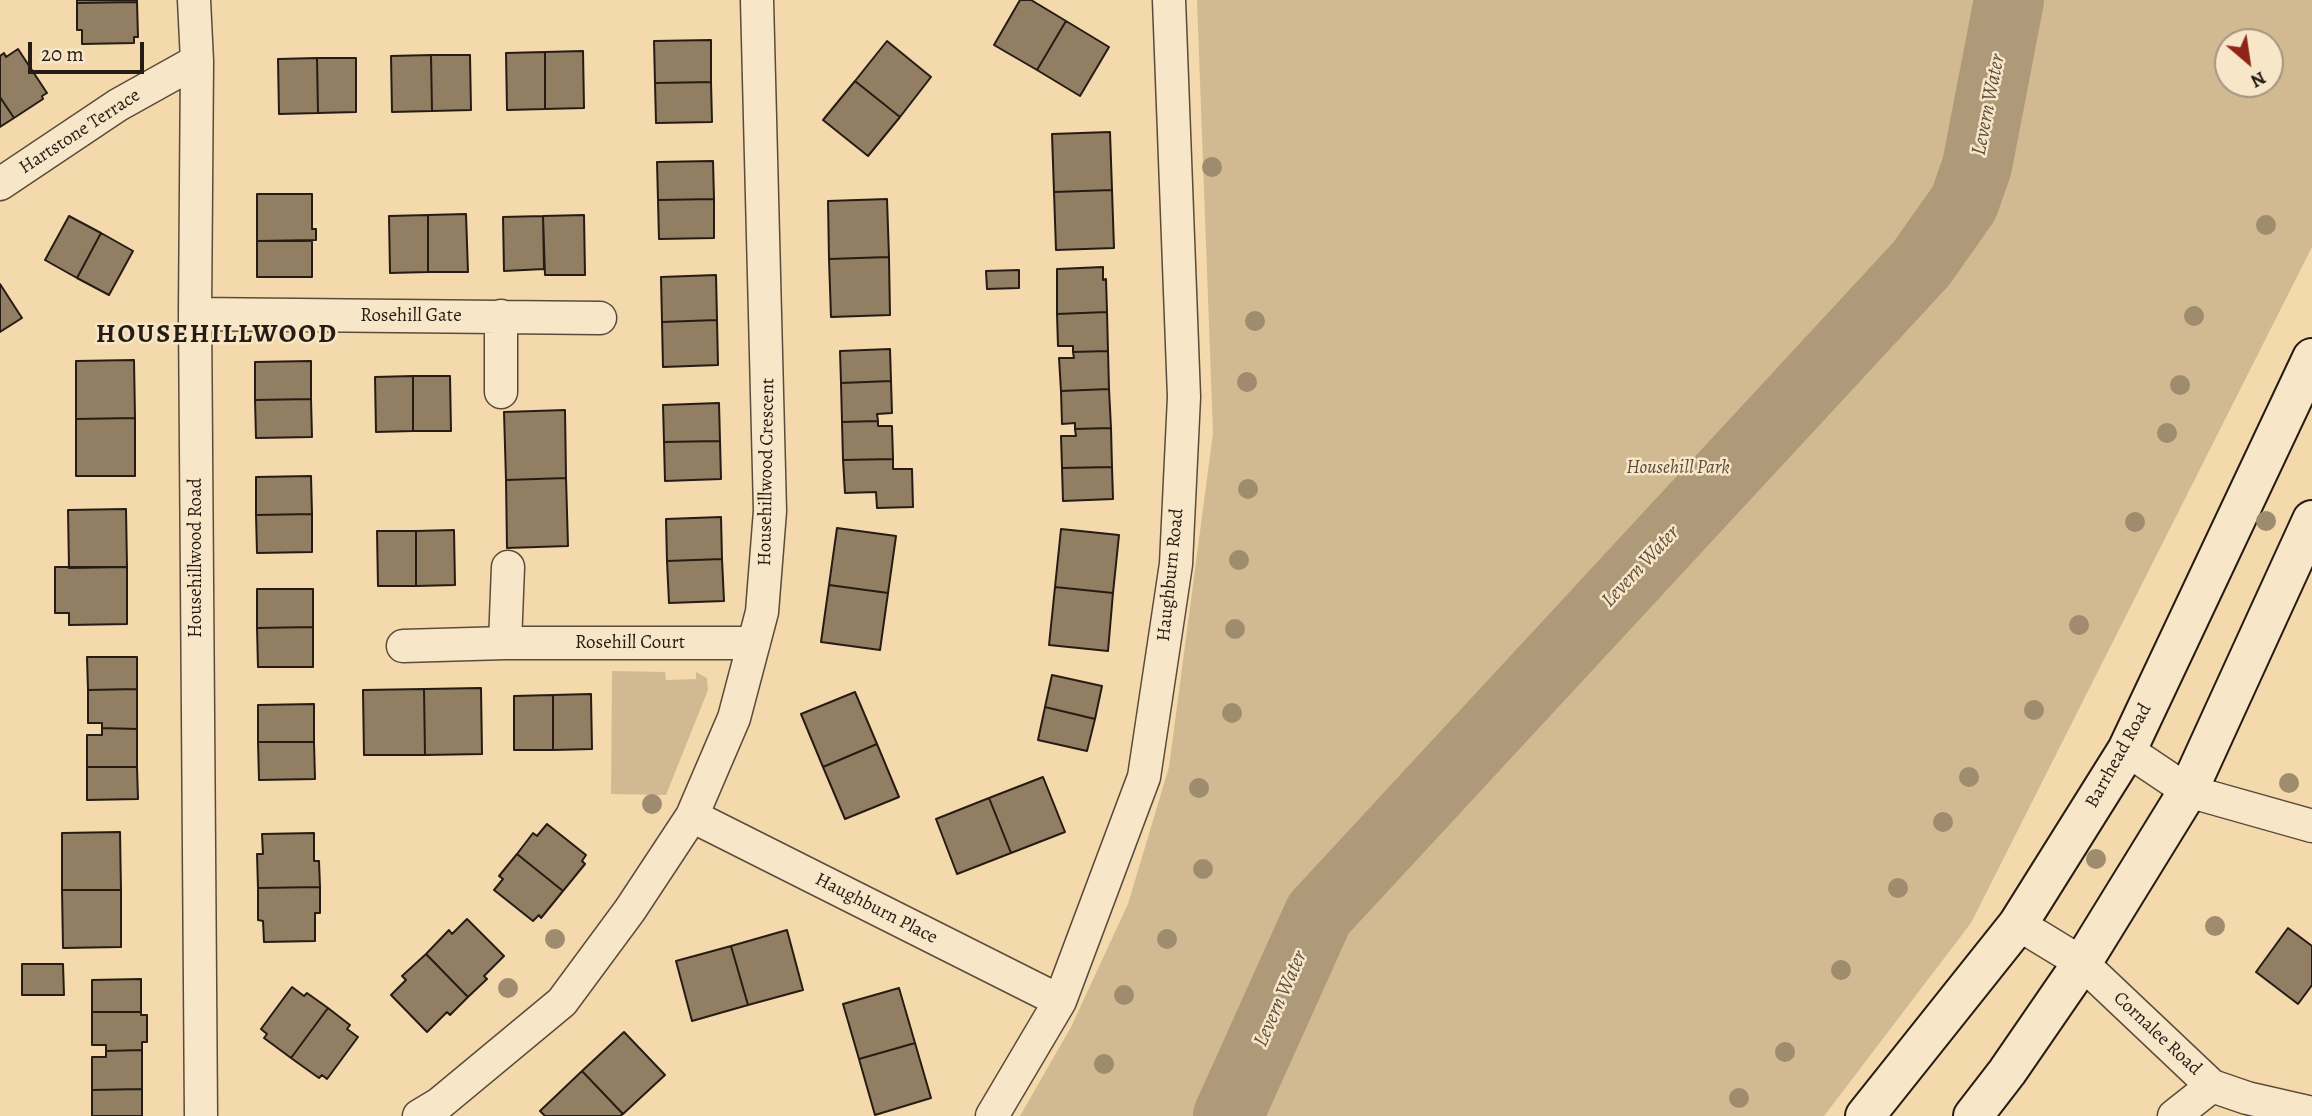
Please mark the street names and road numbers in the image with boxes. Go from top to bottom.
street label: Hartstone Terrace [15,84,145,180]
street label: Rosehill Gate [360,305,462,327]
street label: Househillwood Crescent [754,378,780,566]
street label: Househillwood Road [185,478,207,638]
street label: Haughburn Road [1153,507,1189,643]
street label: Rosehill Court [575,632,685,654]
street label: Barrhead Road [2081,700,2157,812]
street label: Haughburn Place [811,868,941,950]
street label: Cornalee Road [2108,987,2206,1081]

